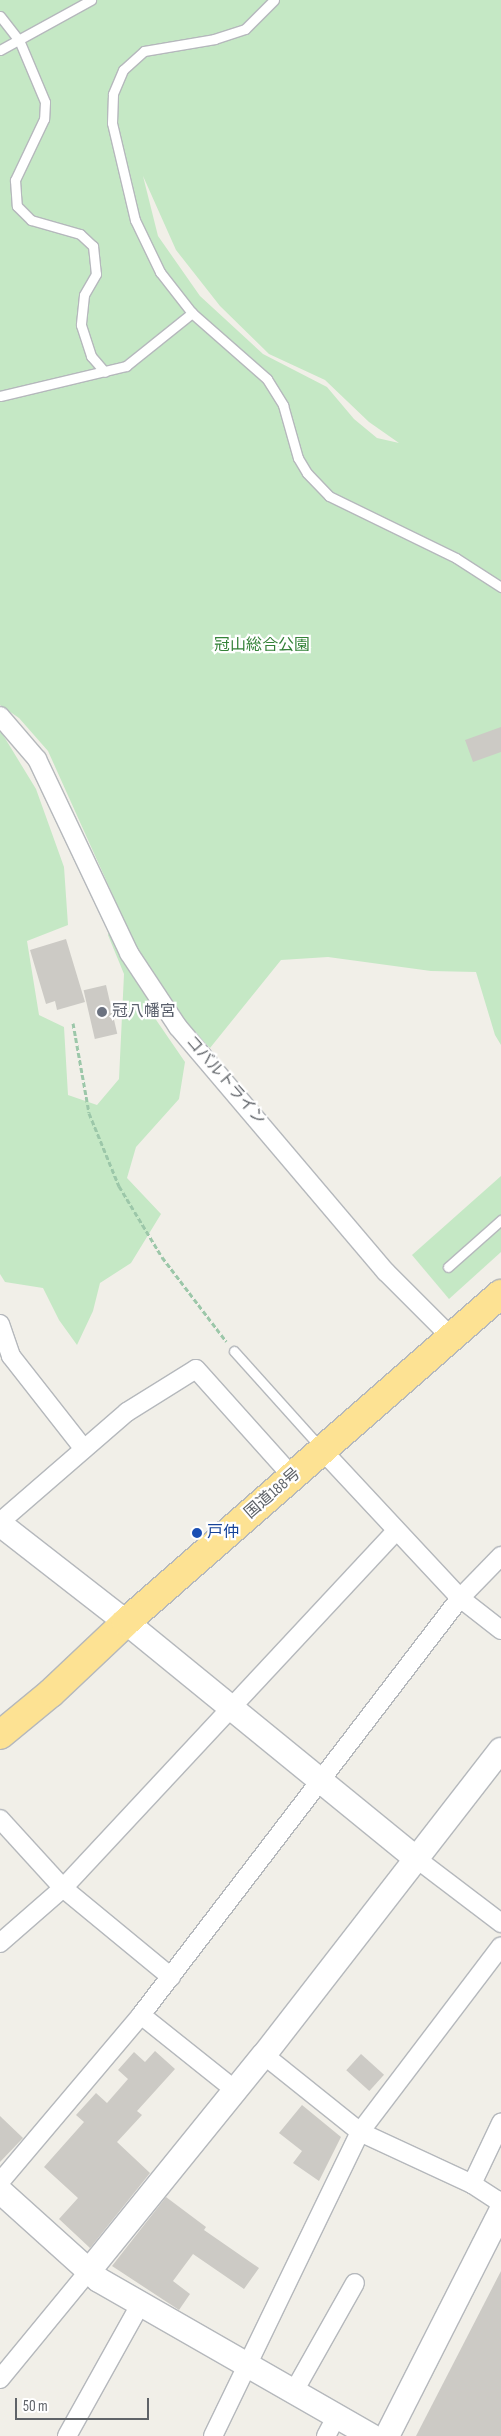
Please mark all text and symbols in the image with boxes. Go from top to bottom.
park label: 冠山総合公園 [214,636,310,656]
place label: 冠八幡宮 [112,1002,176,1022]
marker: 冠八幡宮 [96,1006,108,1018]
street label: コバルトライン [181,1032,269,1130]
street label: 国道188号 [241,1465,305,1523]
place label: 戸仲 [207,1523,239,1543]
marker: 戸仲 [191,1527,203,1539]
scale bar [18,2388,151,2420]
text: 50 m [23,2397,48,2416]

